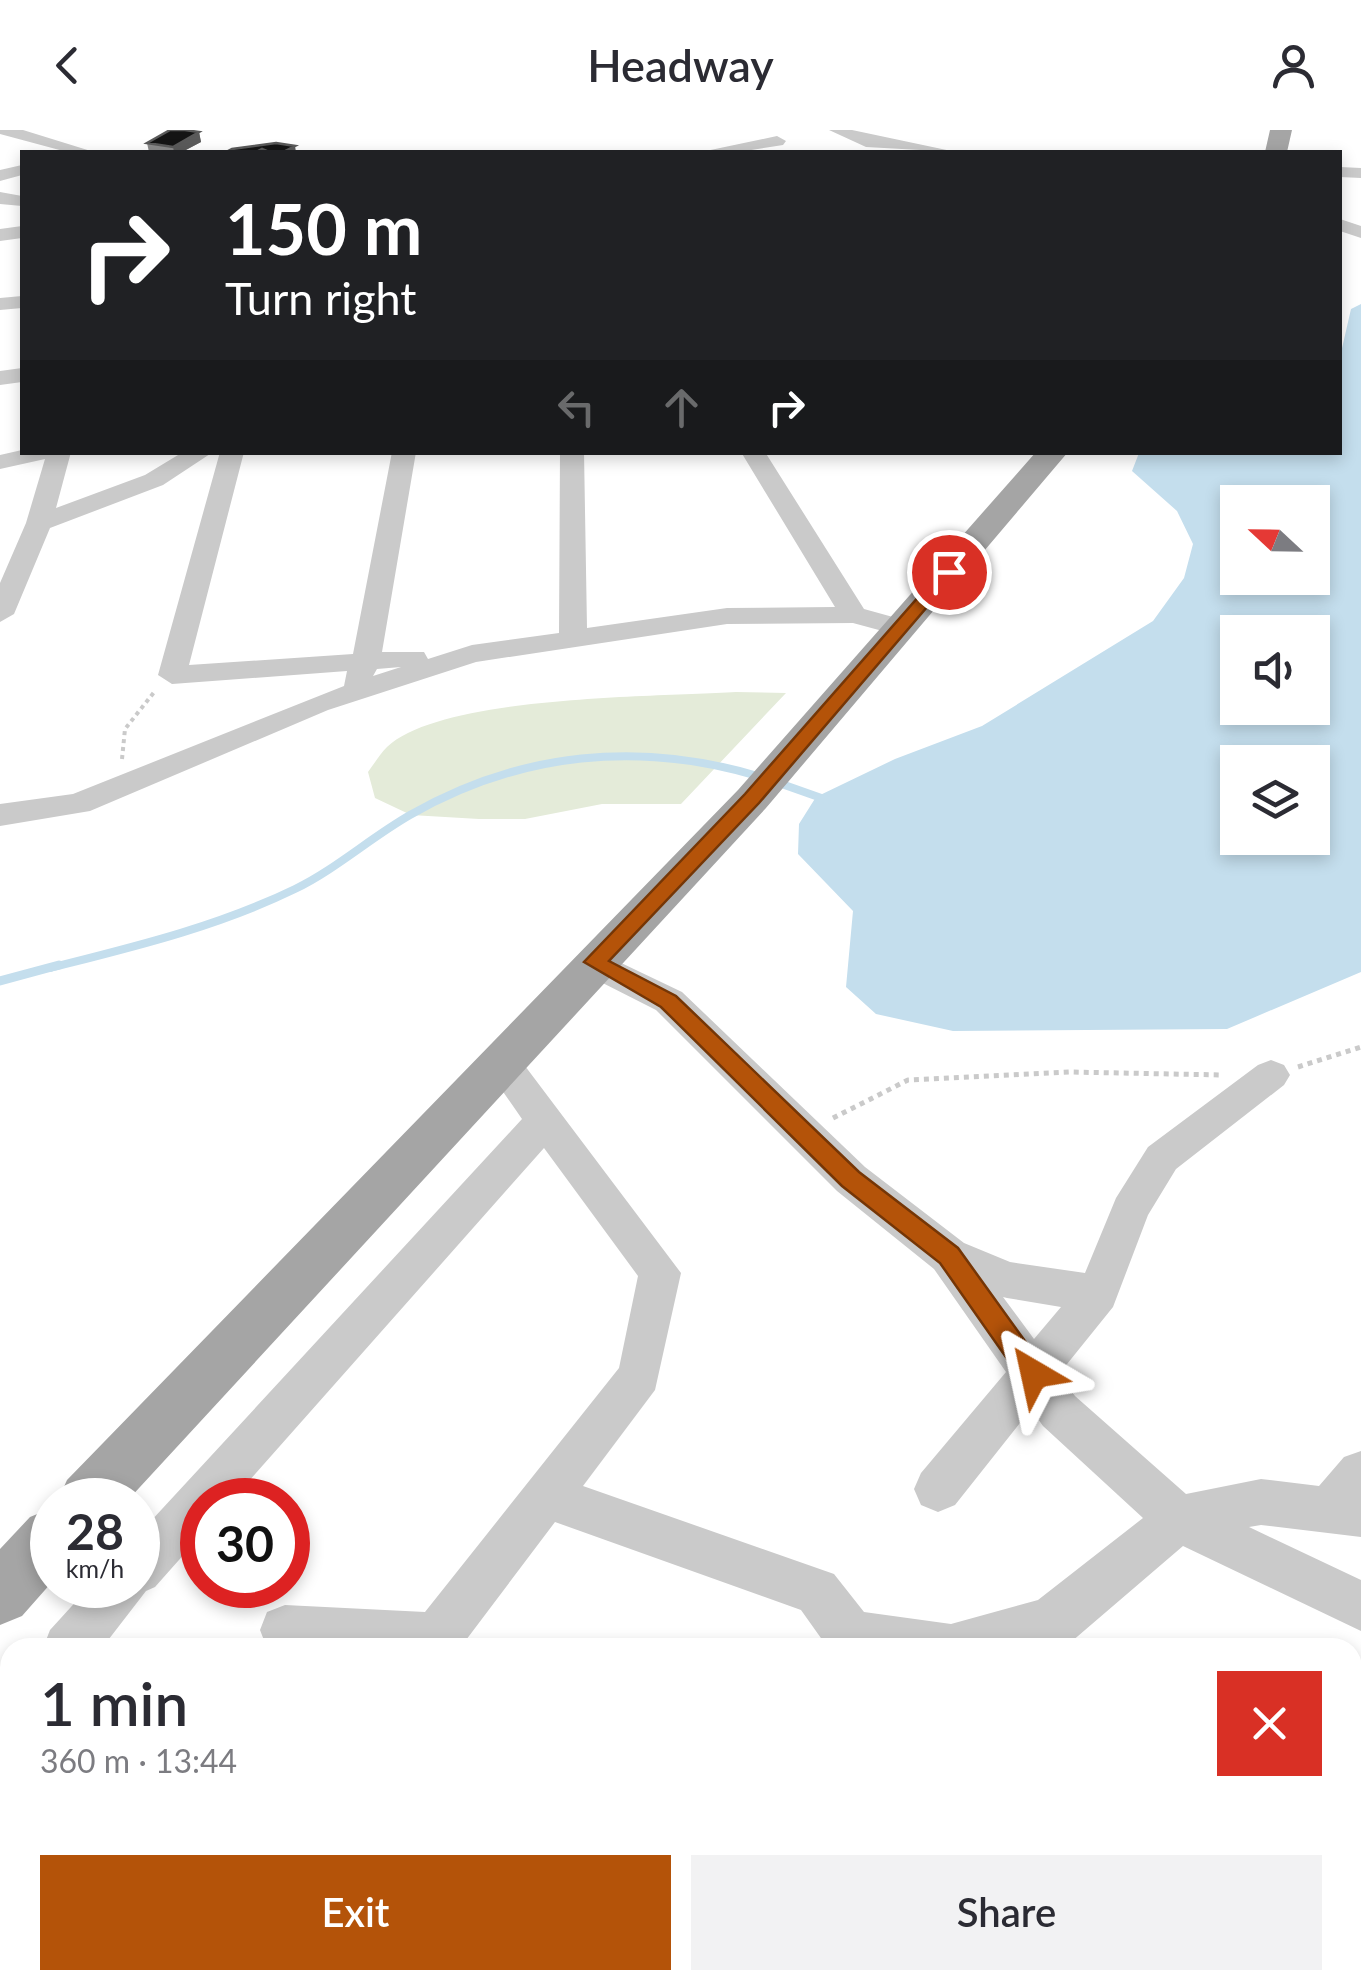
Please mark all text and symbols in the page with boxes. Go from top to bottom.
icon: back [40,38,95,93]
text: Headway [587,38,774,92]
icon: person [1266,38,1321,93]
text: 150 m [225,186,422,270]
icon: right [60,190,190,320]
text: Turn right [225,271,416,325]
icon: left [549,380,604,435]
icon: ahead [654,380,709,435]
icon: right [759,380,814,435]
north arrow [1220,485,1330,595]
map controls [1220,485,1330,855]
pin [907,530,992,615]
icon: arrive [922,545,977,600]
button: sound [1220,615,1330,725]
button: layers [1220,745,1330,855]
position arrow [982,1322,1086,1426]
speed limit sign: 30 [180,1478,310,1608]
text: 28 [66,1501,124,1561]
text: km/h [66,1553,124,1583]
text: 1 min [40,1667,188,1739]
button: close [1217,1671,1322,1776]
text: 360 m · 13:44 [40,1741,237,1780]
button: Exit [40,1855,671,1970]
button: Share [691,1855,1322,1970]

